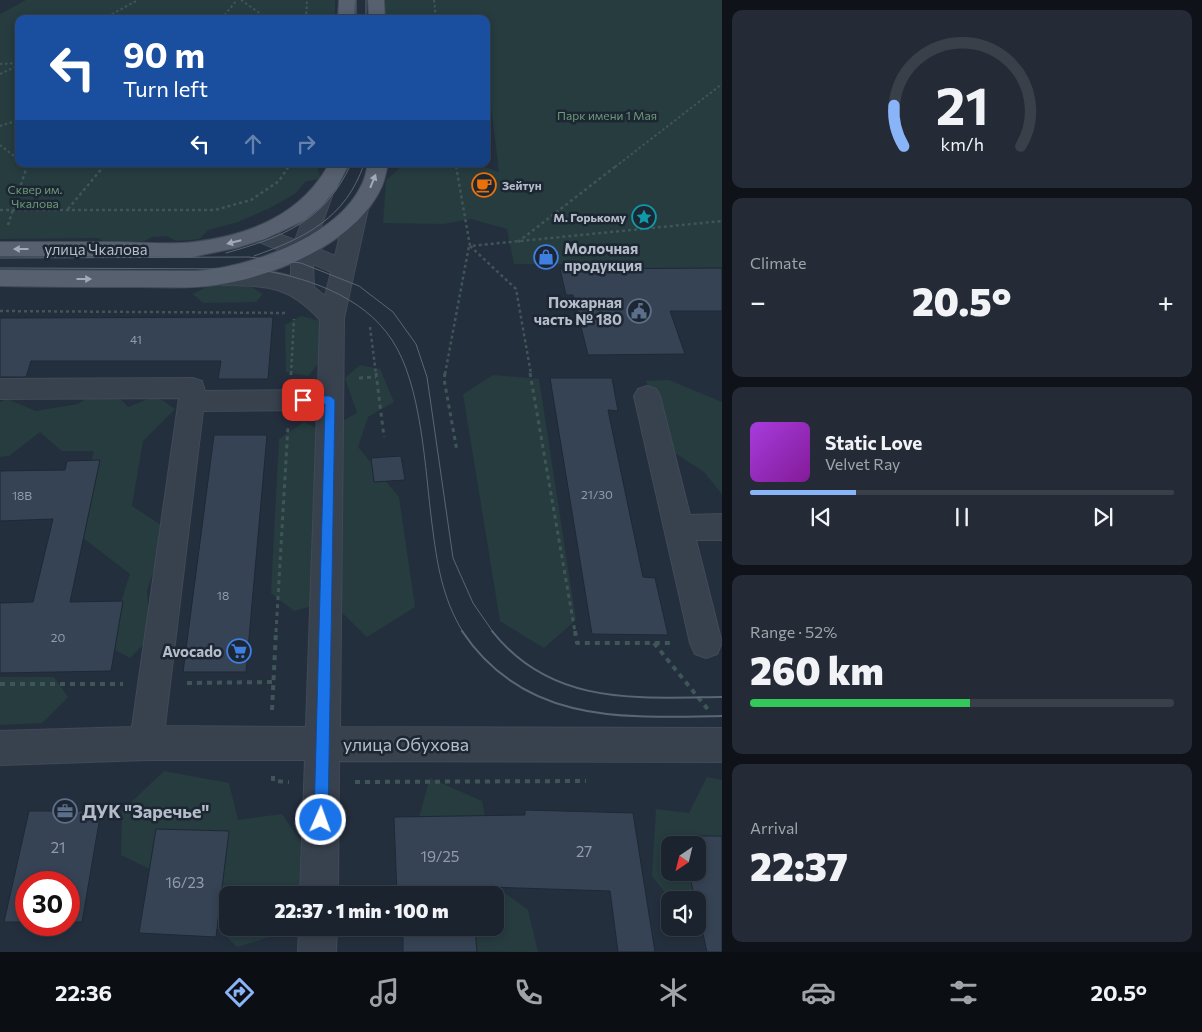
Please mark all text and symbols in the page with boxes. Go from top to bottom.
text: 90 m [123,32,205,75]
icon: left [40,35,105,100]
text: 21 [935,72,989,136]
text: Turn left [123,75,208,102]
park label: Парк имени 1 Мая [557,108,657,122]
icon: left [186,130,214,158]
icon: ahead [239,130,267,158]
icon: right [292,130,320,158]
text: km/h [940,133,984,155]
cafe icon: Зейтун [471,172,497,198]
one-way arrow [369,173,377,188]
place label: Зейтун [502,178,542,192]
park label: Сквер им. Чкалова [8,182,63,210]
place icon: М. Горькому [631,204,657,230]
place label: М. Горькому [553,210,626,224]
one-way arrow [227,238,242,246]
place label: Молочная продукция [564,239,642,274]
street label: улица Чкалова [44,240,148,258]
shop icon: Молочная продукция [533,244,559,270]
one-way arrow [13,245,29,253]
text: Climate [750,253,806,272]
one-way arrow [76,275,92,283]
text: 20.5° [912,277,1012,324]
text: − [750,284,766,318]
text: + [1158,284,1174,318]
place label: Пожарная часть № 180 [534,293,622,328]
public building icon: Пожарная часть № 180 [626,298,652,324]
house number: 41 [130,332,142,346]
pin [282,379,324,421]
icon: arrive [289,386,317,414]
text: Static Love [825,431,922,454]
text: Velvet Ray [825,454,900,473]
house number: 21/30 [581,487,613,501]
house number: 18В [12,488,32,502]
icon: previous [807,503,835,531]
icon: pause [948,503,976,531]
icon: next [1089,503,1117,531]
house number: 18 [217,588,229,602]
text: Range · 52% [750,622,837,641]
house number: 20 [51,630,65,644]
supermarket icon: Avocado [226,638,252,664]
place label: Avocado [162,642,222,660]
text: 260 km [750,646,884,693]
street label: улица Обухова [343,733,469,755]
position arrow [294,793,346,845]
office icon: ДУК "Заречье" [52,798,78,824]
place label: ДУК "Заречье" [82,800,209,822]
text: Arrival [750,818,798,837]
north arrow [661,836,706,881]
map controls [661,836,706,936]
house number: 21 [51,838,65,856]
house number: 27 [576,842,592,860]
text: 22:37 [750,842,848,889]
house number: 19/25 [421,847,459,865]
speed limit sign: 30 [15,871,80,936]
house number: 16/23 [166,873,204,891]
button: sound [661,891,706,936]
text: 22:37 · 1 min · 100 m [274,899,449,922]
icon: directions [222,975,257,1010]
icon: music [367,975,402,1010]
icon: phone [511,975,546,1010]
icon: climate [656,975,691,1010]
icon: car [801,975,836,1010]
icon: filters [946,975,981,1010]
text: 22:36 [55,979,112,1006]
text: 20.5° [1091,979,1147,1006]

